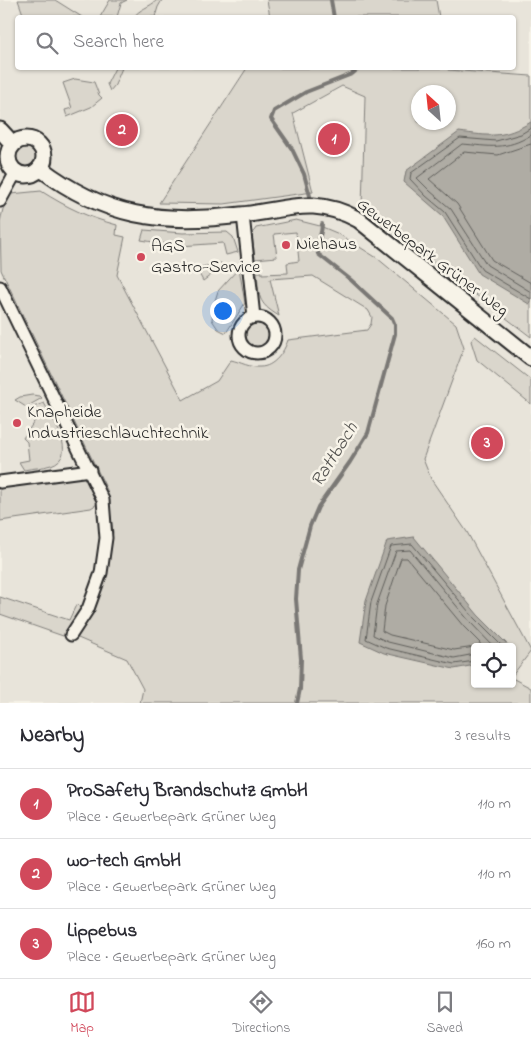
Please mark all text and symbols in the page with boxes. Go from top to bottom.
search box [15,15,516,70]
icon: search [33,29,61,57]
text: Search here [73,29,164,56]
north arrow [411,85,456,130]
pin: 2 [106,111,138,149]
pin: 1 [318,120,350,158]
street label: Gewerbepark Grüner Weg [350,192,513,325]
place label: Niehaus [296,232,357,258]
place label: AGS Gastro-Service [151,234,261,281]
marker: Niehaus [280,239,292,251]
marker: AGS Gastro-Service [135,251,147,263]
your location [210,298,236,324]
place label: Knapheide Industrieschlauchtechnik [27,400,209,447]
marker: Knapheide Industrieschlauchtechnik [11,417,23,429]
water label: Rattbach [305,417,366,492]
pin: 3 [471,424,503,462]
map controls [471,643,516,688]
button: locate [471,643,516,688]
text: Nearby [20,721,84,751]
text: 3 results [455,724,511,748]
text: ProSafety Brandschutz GmbH [67,778,308,805]
text: 1 [33,792,39,816]
text: 110 m [477,792,511,816]
text: Place · Gewerbepark Grüner Weg [67,805,276,829]
text: wo-tech GmbH [67,848,181,875]
text: 2 [32,862,40,886]
text: 110 m [477,862,511,886]
text: Place · Gewerbepark Grüner Weg [67,875,276,899]
text: Lippebus [67,918,137,945]
text: 3 [33,932,39,956]
text: 160 m [476,932,511,956]
text: Place · Gewerbepark Grüner Weg [67,945,276,969]
tab: Map [68,988,96,1039]
tab: Directions [232,988,290,1039]
tab: Saved [426,988,463,1039]

